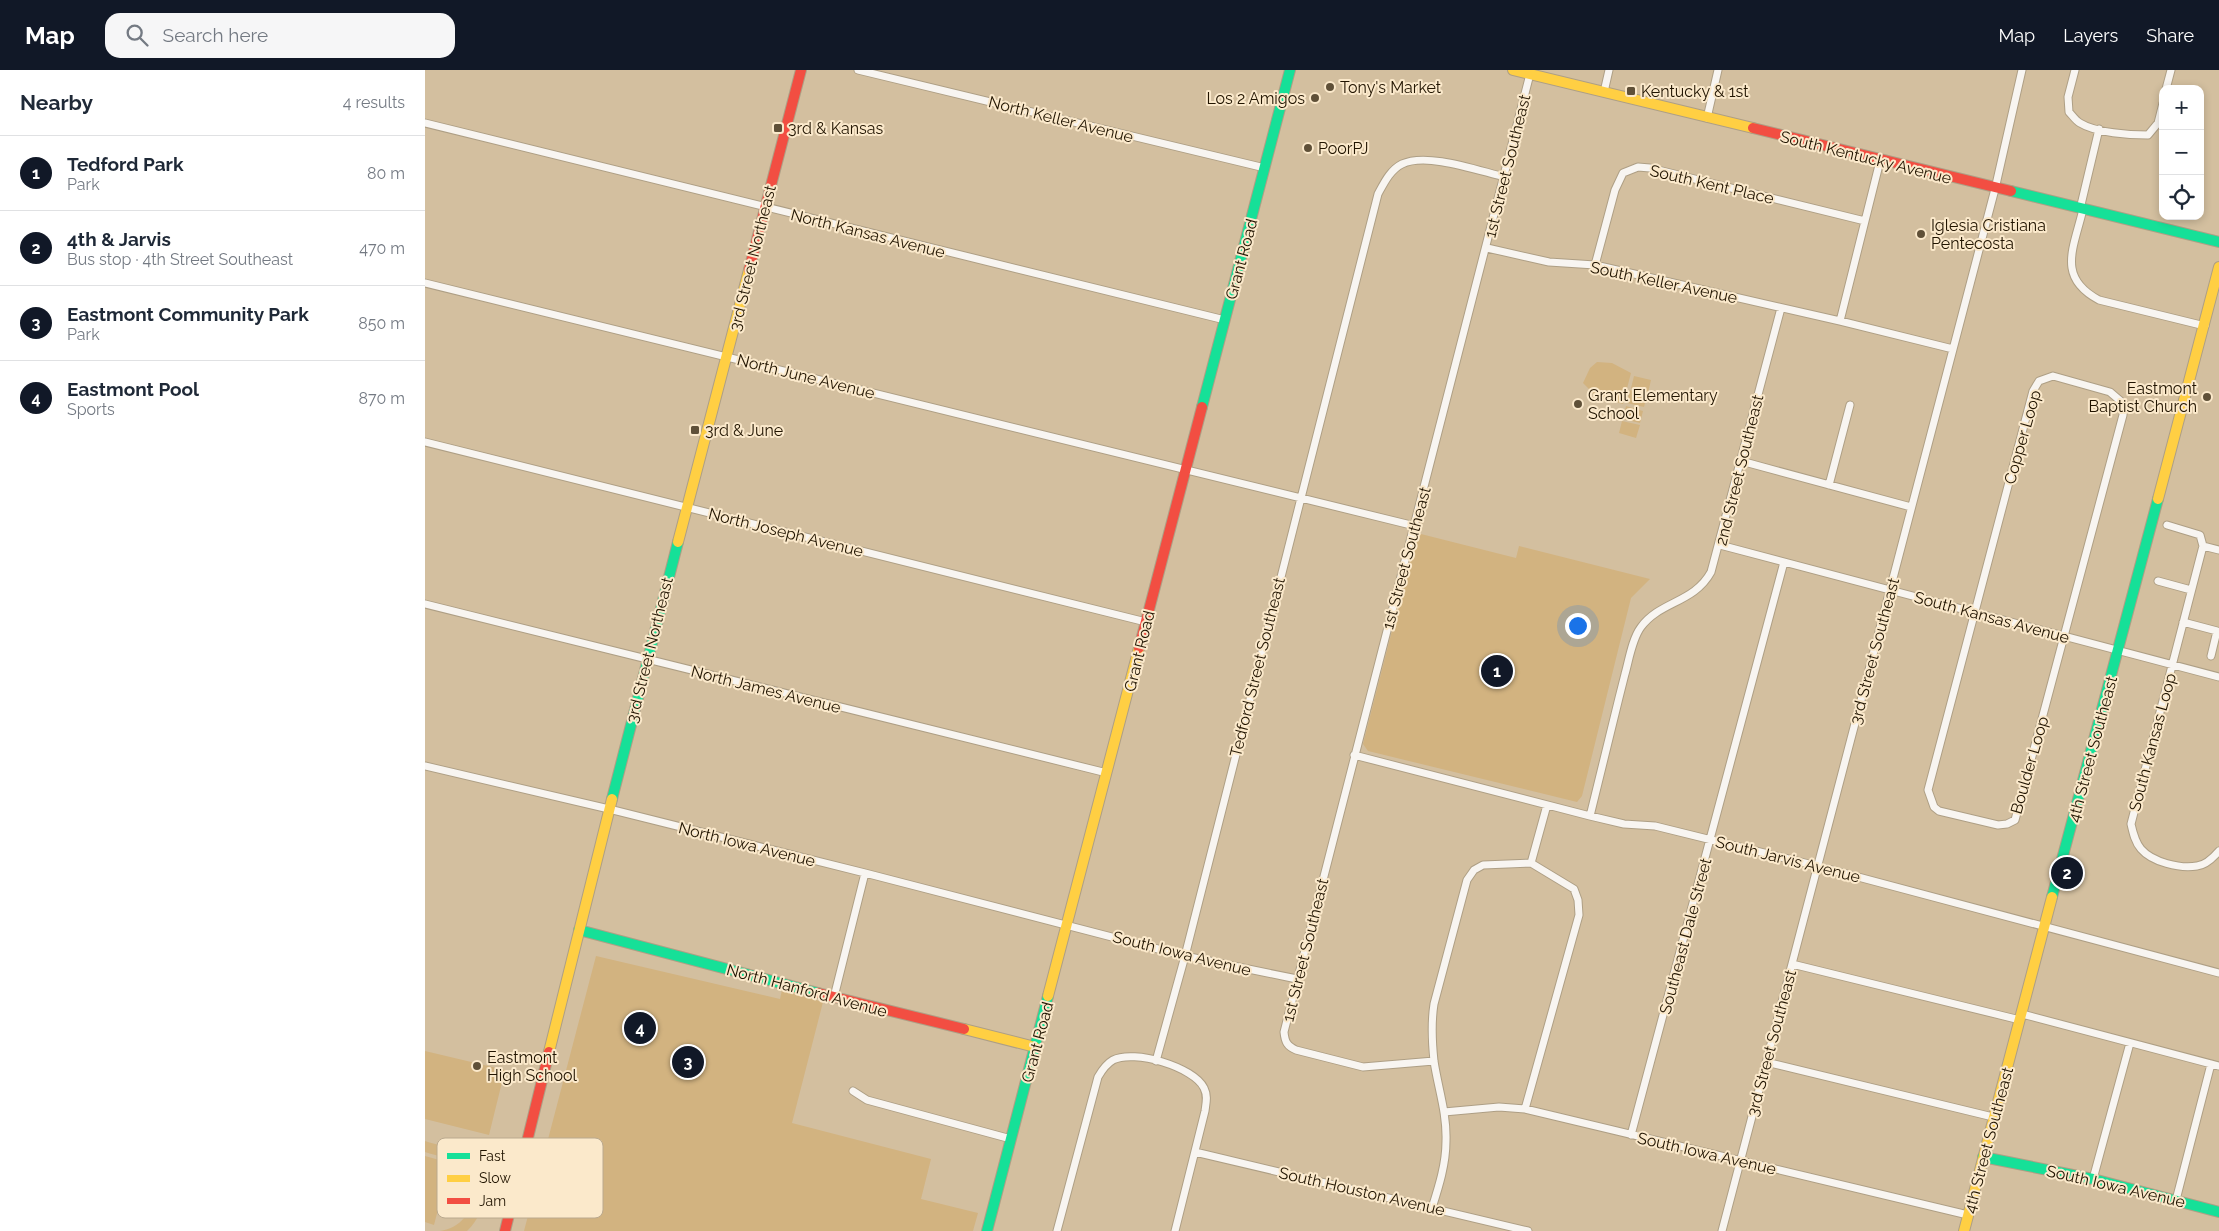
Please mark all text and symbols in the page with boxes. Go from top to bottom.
search box [105,13,455,58]
text: Map [25,21,75,50]
icon: search [123,21,151,49]
text: Search here [163,24,268,46]
text: Map [1999,25,2035,46]
text: Layers [2063,25,2118,46]
text: Share [2146,25,2194,46]
place label: Tony's Market [1340,78,1442,97]
marker: Tony's Market [1324,81,1336,93]
place label: Kentucky & 1st [1641,82,1749,101]
marker: Kentucky & 1st [1625,85,1637,97]
map controls [2159,85,2204,220]
button: + [2159,85,2204,130]
place label: Los 2 Amigos [1206,89,1305,108]
text: Nearby [20,90,93,115]
street label: North Keller Avenue [987,92,1135,147]
marker: Los 2 Amigos [1309,92,1321,104]
street label: 1st Street Southeast [1480,92,1535,240]
text: 4 results [343,93,405,112]
place label: 3rd & Kansas [788,119,884,138]
marker: 3rd & Kansas [772,122,784,134]
street label: South Kentucky Avenue [1778,127,1954,188]
button: − [2159,130,2204,175]
place label: PoorPJ [1318,139,1368,158]
marker: PoorPJ [1302,142,1314,154]
text: Tedford Park [67,153,184,175]
street label: South Kent Place [1648,161,1776,208]
text: 1 [32,164,40,183]
text: 80 m [367,164,405,183]
text: Park [67,175,100,194]
button: locate [2159,175,2204,220]
street label: 3rd Street Northeast [725,183,780,333]
street label: North Kansas Avenue [789,205,947,262]
place label: Iglesia Cristiana Pentecosta [1931,216,2046,253]
street label: Grant Road [1222,217,1261,302]
text: 4th & Jarvis [67,228,171,250]
marker: Iglesia Cristiana Pentecosta [1915,228,1927,240]
text: 2 [31,239,41,258]
text: 470 m [359,239,405,258]
text: Bus stop · 4th Street Southeast [67,250,293,269]
street label: South Keller Avenue [1589,258,1739,307]
text: Eastmont Community Park [67,303,309,325]
text: 3 [32,314,40,333]
text: 850 m [358,314,405,333]
text: Park [67,325,100,344]
street label: North June Avenue [735,350,877,403]
text: Eastmont Pool [67,378,199,400]
place label: Eastmont Baptist Church [2089,379,2198,416]
place label: Grant Elementary School [1588,386,1718,423]
street label: Copper Loop [2000,388,2045,486]
text: 4 [31,389,41,408]
text: 870 m [358,389,405,408]
marker: Eastmont Baptist Church [2201,391,2213,403]
street label: 2nd Street Southeast [1712,392,1768,548]
marker: Grant Elementary School [1572,398,1584,410]
text: Sports [67,400,115,419]
place label: 3rd & June [705,421,783,440]
marker: 3rd & June [689,424,701,436]
street label: 1st Street Southeast [1378,484,1435,632]
street label: North Joseph Avenue [707,504,865,561]
street label: 3rd Street Northeast [622,575,677,725]
street label: Tedford Street Southeast [1226,575,1289,759]
street label: 3rd Street Southeast [1846,575,1903,727]
street label: South Kansas Avenue [1912,588,2071,647]
street label: Grant Road [1120,609,1159,694]
your location [1565,613,1591,639]
pin: 1 [1481,652,1513,690]
street label: North James Avenue [689,662,843,717]
street label: South Kansas Loop [2125,671,2180,813]
street label: 4th Street Southeast [2064,673,2121,824]
street label: Boulder Loop [2006,714,2053,816]
street label: North Iowa Avenue [676,818,817,871]
street label: South Jarvis Avenue [1714,832,1862,887]
pin: 2 [2051,854,2083,892]
street label: Southeast Dale Street [1655,855,1716,1016]
street label: 1st Street Southeast [1278,876,1333,1024]
street label: South Iowa Avenue [1111,927,1253,980]
street label: North Hanford Avenue [725,960,889,1021]
street label: 3rd Street Southeast [1743,967,1800,1119]
street label: Grant Road [1018,1000,1057,1085]
pin: 4 [624,1009,656,1047]
pin: 3 [672,1043,704,1081]
place label: Eastmont High School [487,1048,577,1085]
marker: Eastmont High School [471,1060,483,1072]
street label: 4th Street Southeast [1960,1064,2017,1215]
street label: South Iowa Avenue [1636,1128,1778,1179]
legend [437,1138,603,1218]
text: Fast [479,1148,506,1164]
street label: South Iowa Avenue [2045,1161,2187,1212]
street label: South Houston Avenue [1277,1163,1447,1220]
text: Slow [479,1170,511,1186]
text: Jam [479,1193,506,1209]

